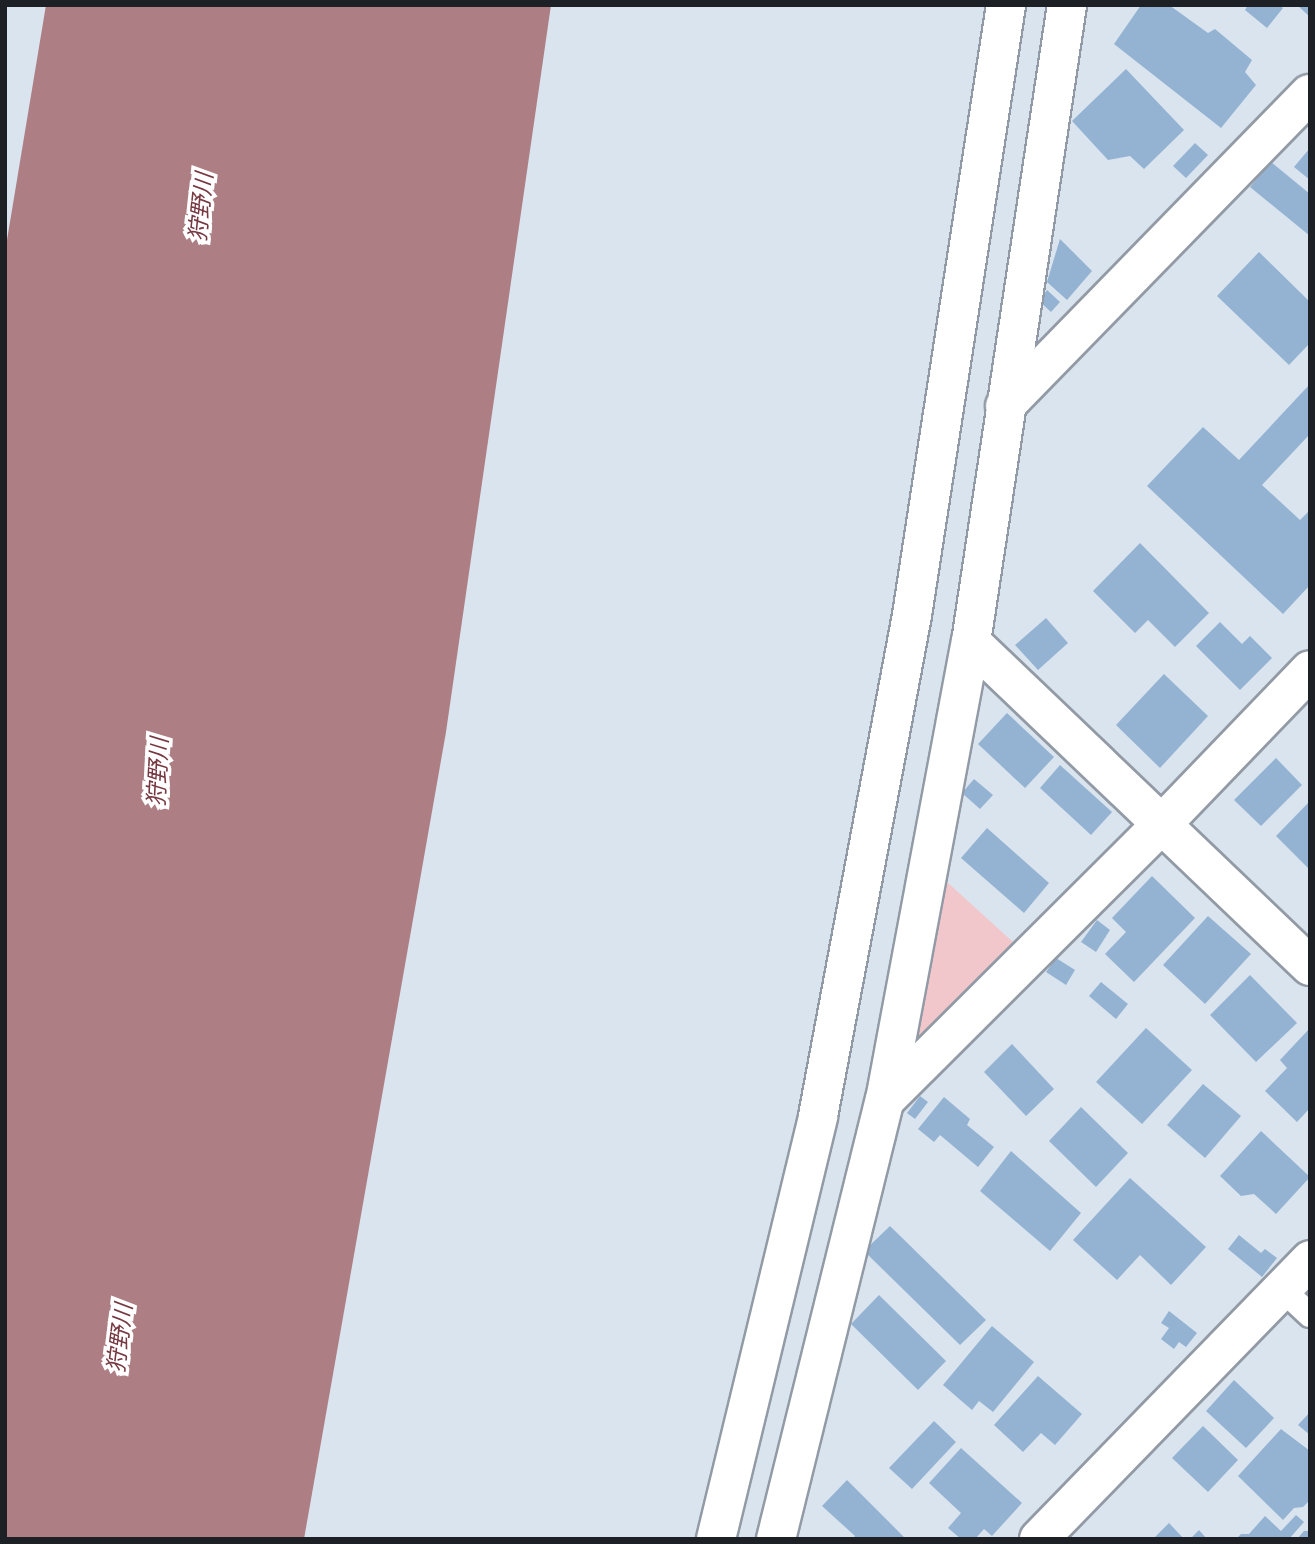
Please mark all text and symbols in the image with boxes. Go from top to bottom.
water label: 狩野川 [184,171,218,243]
water label: 狩野川 [142,737,174,807]
water label: 狩野川 [102,1302,138,1374]

